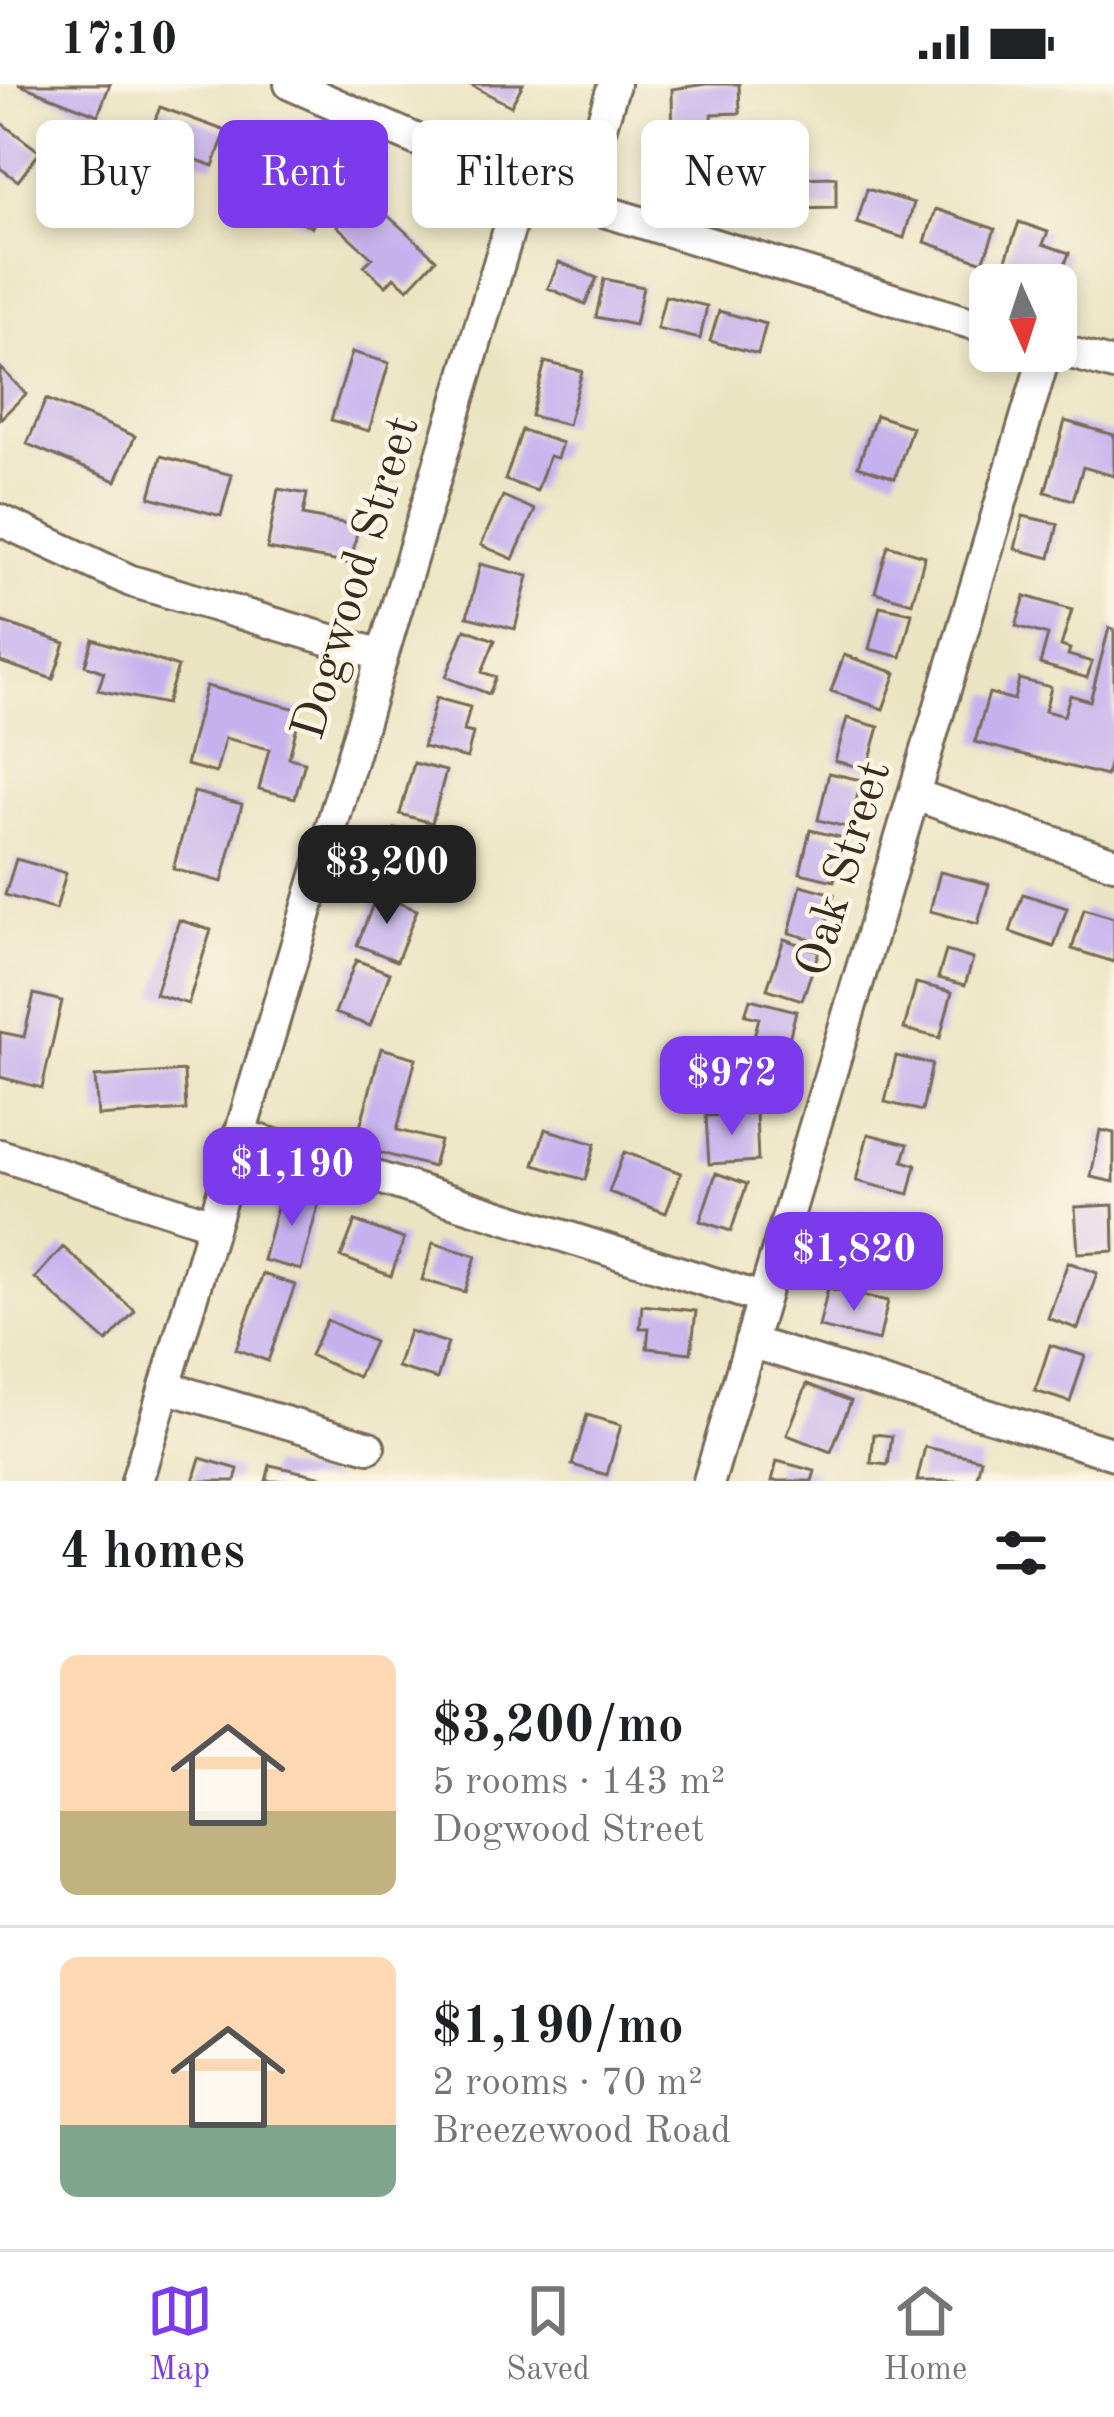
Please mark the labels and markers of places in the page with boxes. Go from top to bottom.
pin: $3,200 [289,825,485,927]
pin: $972 [661,1036,803,1138]
pin: $1,190 [194,1127,390,1229]
pin: $1,820 [756,1212,952,1314]

